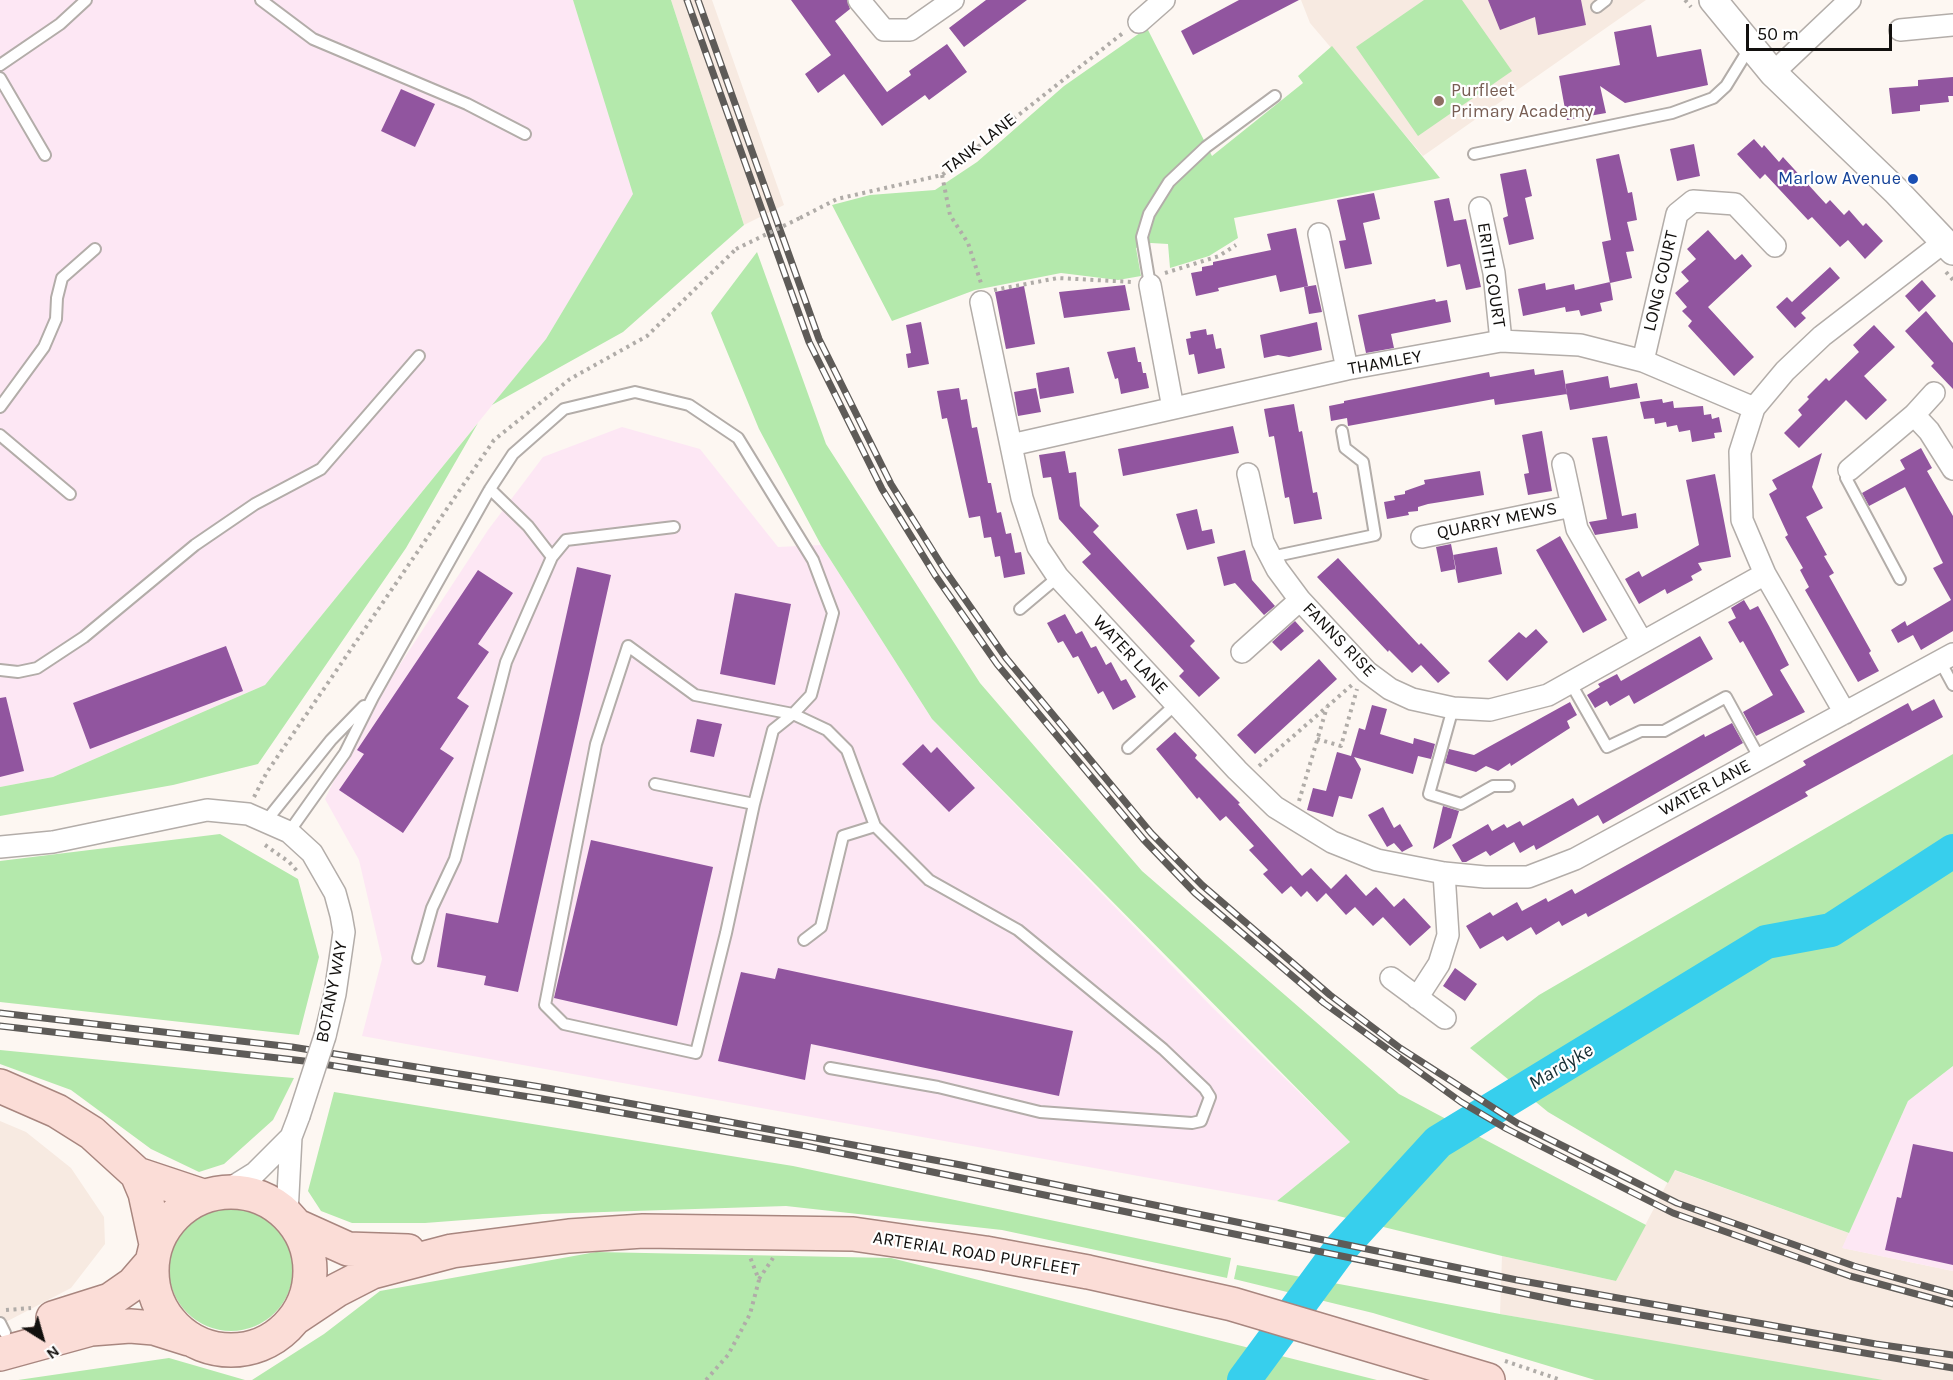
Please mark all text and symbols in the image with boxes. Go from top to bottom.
scale bar [1749,12,1894,50]
text: 50 m [1757,23,1799,45]
place label: Purfleet Primary Academy [1451,80,1593,122]
marker: Purfleet Primary Academy [1432,94,1446,108]
street label: TANK LANE [939,109,1021,179]
place label: Marlow Avenue [1778,168,1901,190]
marker: Marlow Avenue [1906,172,1920,186]
street label: ERITH COURT [1472,221,1510,329]
street label: LONG COURT [1639,229,1683,333]
street label: THAMLEY [1346,346,1424,380]
street label: QUARRY MEWS [1435,498,1559,544]
street label: FANNS RISE [1298,598,1380,682]
street label: WATER LANE [1088,611,1172,699]
street label: WATER LANE [1655,755,1755,821]
street label: BOTANY WAY [312,939,352,1045]
water label: Mardyke [1524,1038,1598,1096]
street label: ARTERIAL ROAD PURFLEET [871,1227,1081,1281]
north arrow [12,1308,72,1368]
text: N [43,1342,63,1364]

